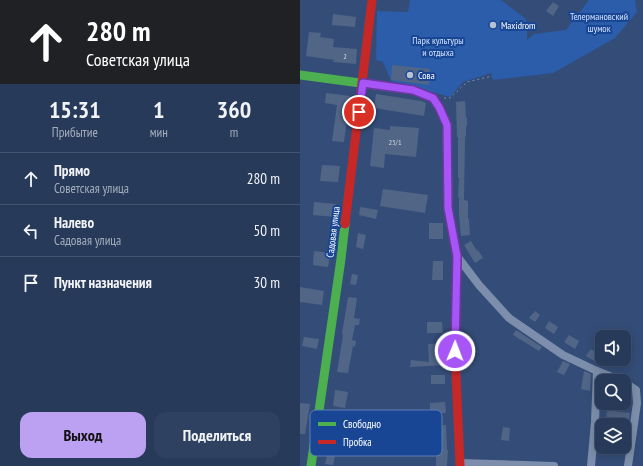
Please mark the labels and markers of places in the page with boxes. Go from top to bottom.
place label: Maxidrom [501,19,536,32]
marker: Maxidrom [488,20,498,30]
place label: Сова [418,69,435,82]
marker: Сова [405,70,415,80]
pin [342,95,376,129]

